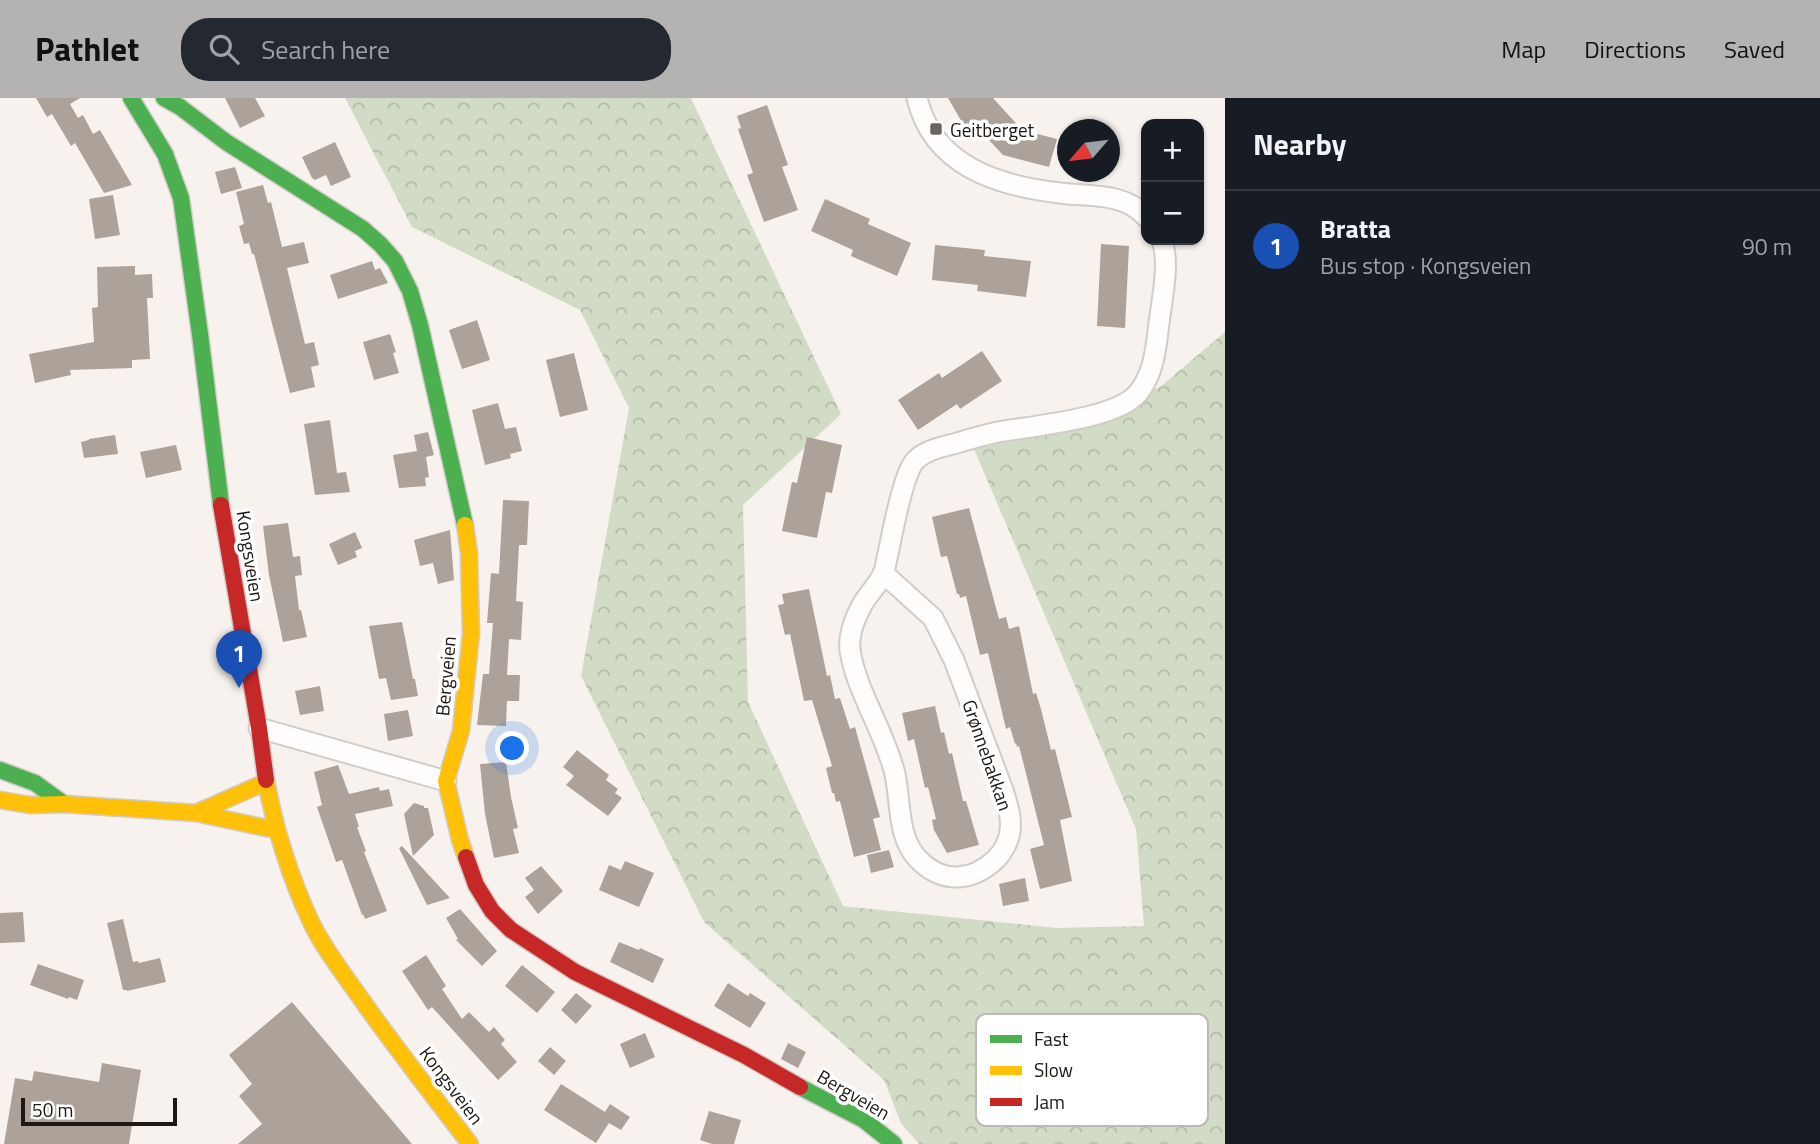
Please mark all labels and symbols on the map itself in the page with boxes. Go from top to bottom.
place label: Geitberget [950,115,1034,144]
north arrow [1057,119,1120,182]
marker: Geitberget [928,121,944,137]
street label: Kongsveien [230,508,272,604]
pin: 1 [216,630,262,688]
street label: Bergveien [427,635,463,717]
street label: Grønnebakkan [955,696,1021,814]
your location [495,731,529,765]
legend [976,1014,1208,1126]
text: Fast [1034,1024,1069,1053]
street label: Kongsveien [413,1040,491,1130]
text: Slow [1034,1055,1073,1084]
street label: Bergveien [812,1061,896,1127]
text: Jam [1034,1087,1065,1116]
scale bar [21,1095,177,1127]

